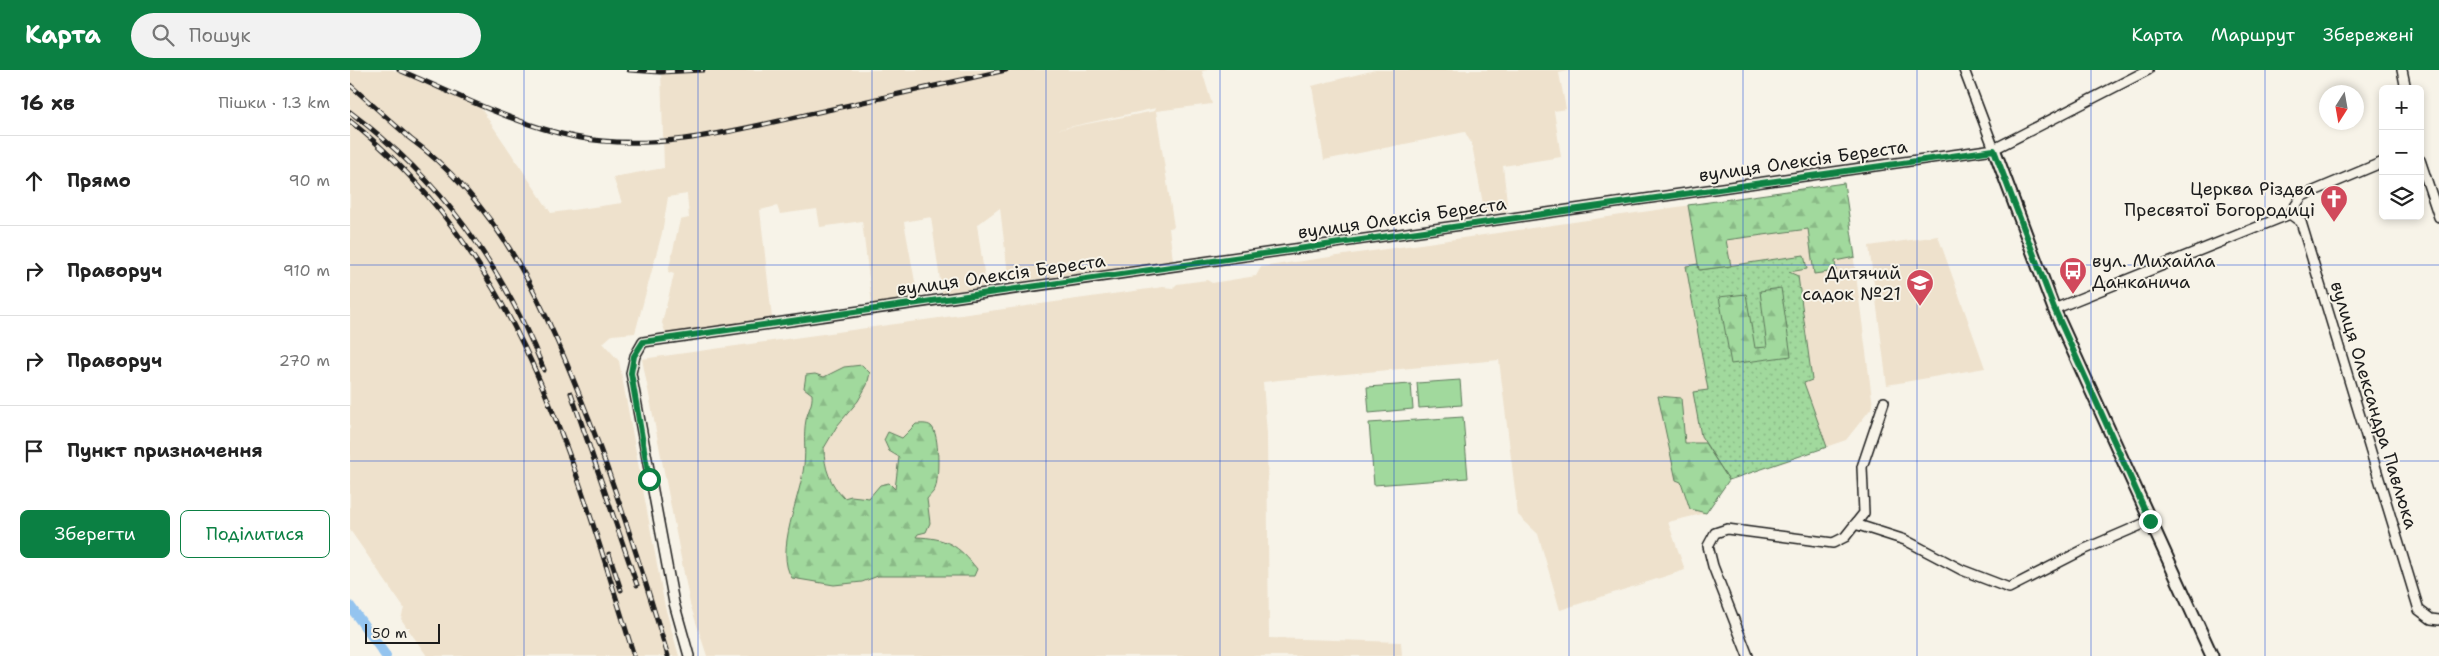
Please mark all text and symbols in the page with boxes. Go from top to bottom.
search box [131,13,481,58]
text: Карта [25,19,101,51]
icon: search [149,21,177,49]
text: Пошук [189,23,251,48]
text: Карта [2131,23,2183,47]
text: Маршрут [2211,23,2295,47]
text: Збережені [2323,23,2414,47]
north arrow [2319,85,2364,130]
map controls [2379,85,2424,220]
button: + [2379,85,2424,130]
text: 16 хв [20,89,75,117]
text: Пішки · 1.3 km [219,92,330,113]
button: − [2379,130,2424,175]
street label: вулиця Олексія Береста [1697,134,1909,188]
icon: ahead [20,167,48,195]
text: Прямо [67,168,131,193]
text: 90 m [289,170,330,191]
button: layers [2379,175,2424,220]
place label: Церква Різдва Пресвятої Богородиці [2124,177,2315,222]
church icon: Церква Різдва Пресвятої Богородиці [2319,184,2349,223]
street label: вулиця Олексія Береста [1296,191,1508,245]
street label: вулиця Олексія Береста [895,248,1107,302]
place label: вул. Михайла Данканича [2092,249,2215,294]
bus stop icon: вул. Михайла Данканича [2058,256,2088,295]
icon: right [20,257,48,285]
text: Праворуч [67,258,162,283]
text: 910 m [283,260,330,281]
place label: Дитячий садок №21 [1802,261,1901,306]
school or university icon: Дитячий садок №21 [1905,268,1935,307]
street label: вулиця Олександра Павлюка [2325,278,2423,532]
icon: right [20,347,48,375]
text: Праворуч [67,348,162,373]
text: 270 m [279,350,330,371]
icon: arrive [20,437,48,465]
text: Пункт призначення [67,438,263,463]
route start [638,468,661,491]
button: Зберегти [20,510,170,558]
button: Поділитися [180,510,330,558]
route end [2139,510,2162,533]
scale bar [365,621,440,644]
text: 50 m [372,624,407,642]

